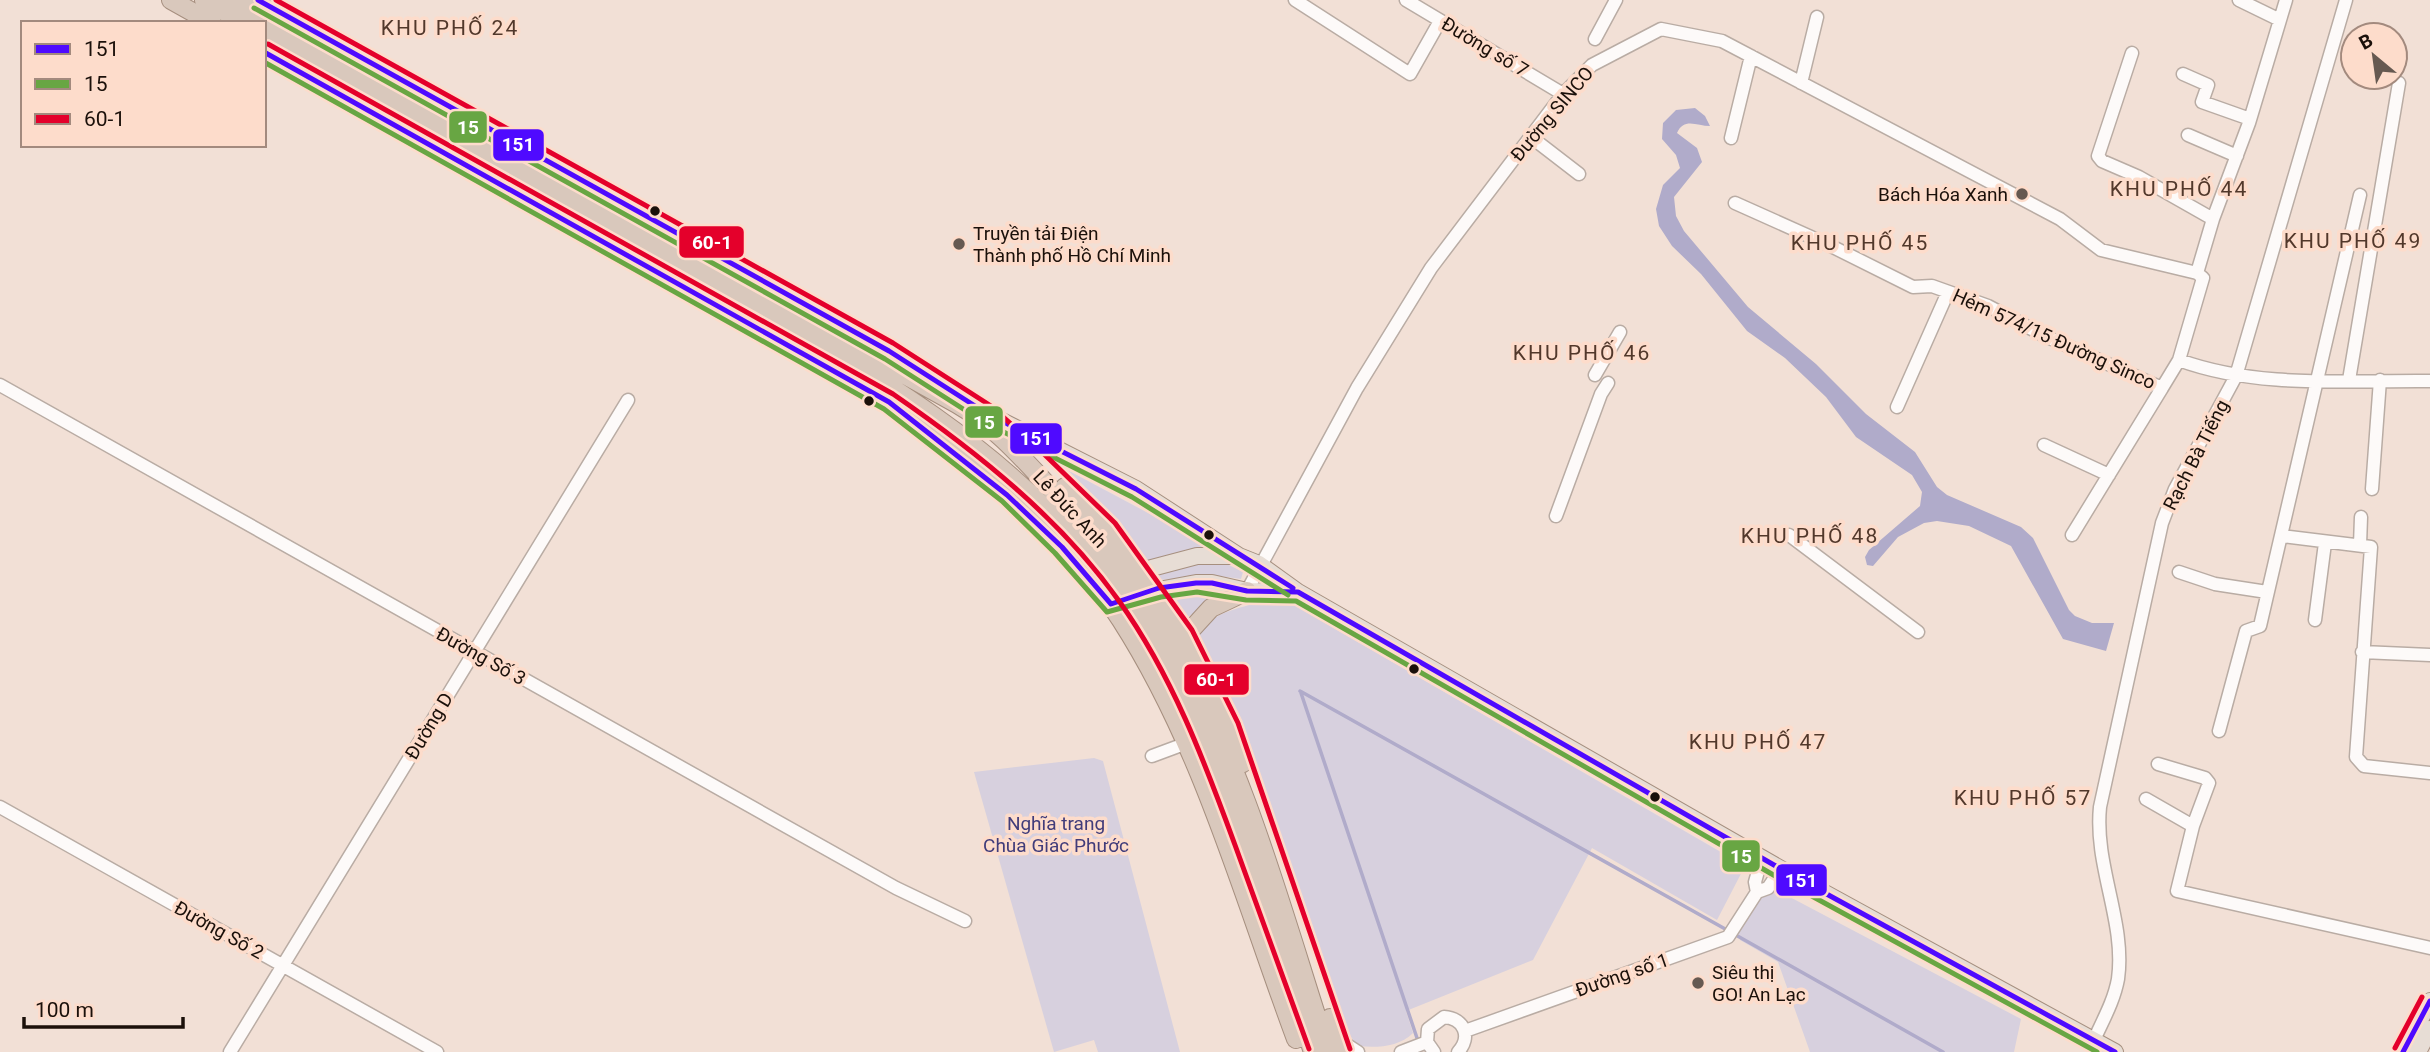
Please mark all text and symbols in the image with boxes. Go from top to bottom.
street label: Đường số 7 [1437,12,1533,82]
district label: KHU PHỐ 24 [381,15,519,40]
legend [21,21,266,147]
north arrow [2339,21,2409,91]
text: B [2355,29,2377,55]
text: 151 [84,37,119,61]
street label: Đường SINCO [1506,62,1598,166]
text: 15 [84,72,108,96]
text: 60-1 [84,107,125,131]
line badge: 15 [448,110,488,144]
text: 15 [457,116,479,139]
line badge: 151 [492,128,545,162]
text: 151 [502,133,534,156]
district label: KHU PHỐ 44 [2110,176,2248,201]
place label: Bách Hóa Xanh [1878,183,2008,206]
marker: Bách Hóa Xanh [2014,186,2030,202]
unlabelled marker [648,204,662,218]
place label: Truyền tải Điện Thành phố Hồ Chí Minh [973,222,1171,267]
line badge: 60-1 [678,225,745,259]
district label: KHU PHỐ 49 [2284,228,2422,253]
district label: KHU PHỐ 45 [1791,230,1929,255]
text: 60-1 [692,231,732,254]
marker: Truyền tải Điện Thành phố Hồ Chí Minh [951,236,967,252]
street label: Hẻm 574/15 Đường Sinco [1949,284,2159,394]
district label: KHU PHỐ 46 [1513,340,1651,365]
unlabelled marker [862,394,876,408]
street label: Rạch Bà Tiếng [2158,396,2234,514]
line badge: 15 [964,405,1004,439]
text: 15 [973,411,995,434]
line badge: 151 [1009,422,1063,455]
text: 151 [1020,427,1052,450]
street label: Lê Đức Anh [1028,465,1112,553]
district label: KHU PHỐ 48 [1741,523,1879,548]
unlabelled marker [1202,528,1216,542]
street label: Đường Số 3 [432,622,530,690]
unlabelled marker [1407,662,1421,676]
line badge: 60-1 [1183,663,1250,696]
text: 60-1 [1196,668,1236,691]
street label: Đường D [400,688,458,764]
district label: KHU PHỐ 47 [1689,729,1827,754]
district label: KHU PHỐ 57 [1954,785,2092,810]
unlabelled marker [1648,790,1662,804]
park label: Nghĩa trang Chùa Giác Phước [983,812,1129,857]
line badge: 15 [1721,839,1761,873]
text: 15 [1730,845,1752,868]
line badge: 151 [1775,863,1828,897]
text: 151 [1785,869,1817,892]
street label: Đường Số 2 [170,896,268,964]
street label: Đường số 1 [1572,948,1672,1002]
place label: Siêu thị GO! An Lạc [1712,961,1806,1006]
marker: Siêu thị GO! An Lạc [1690,975,1706,991]
scale bar [24,986,184,1030]
text: 100 m [35,998,94,1022]

